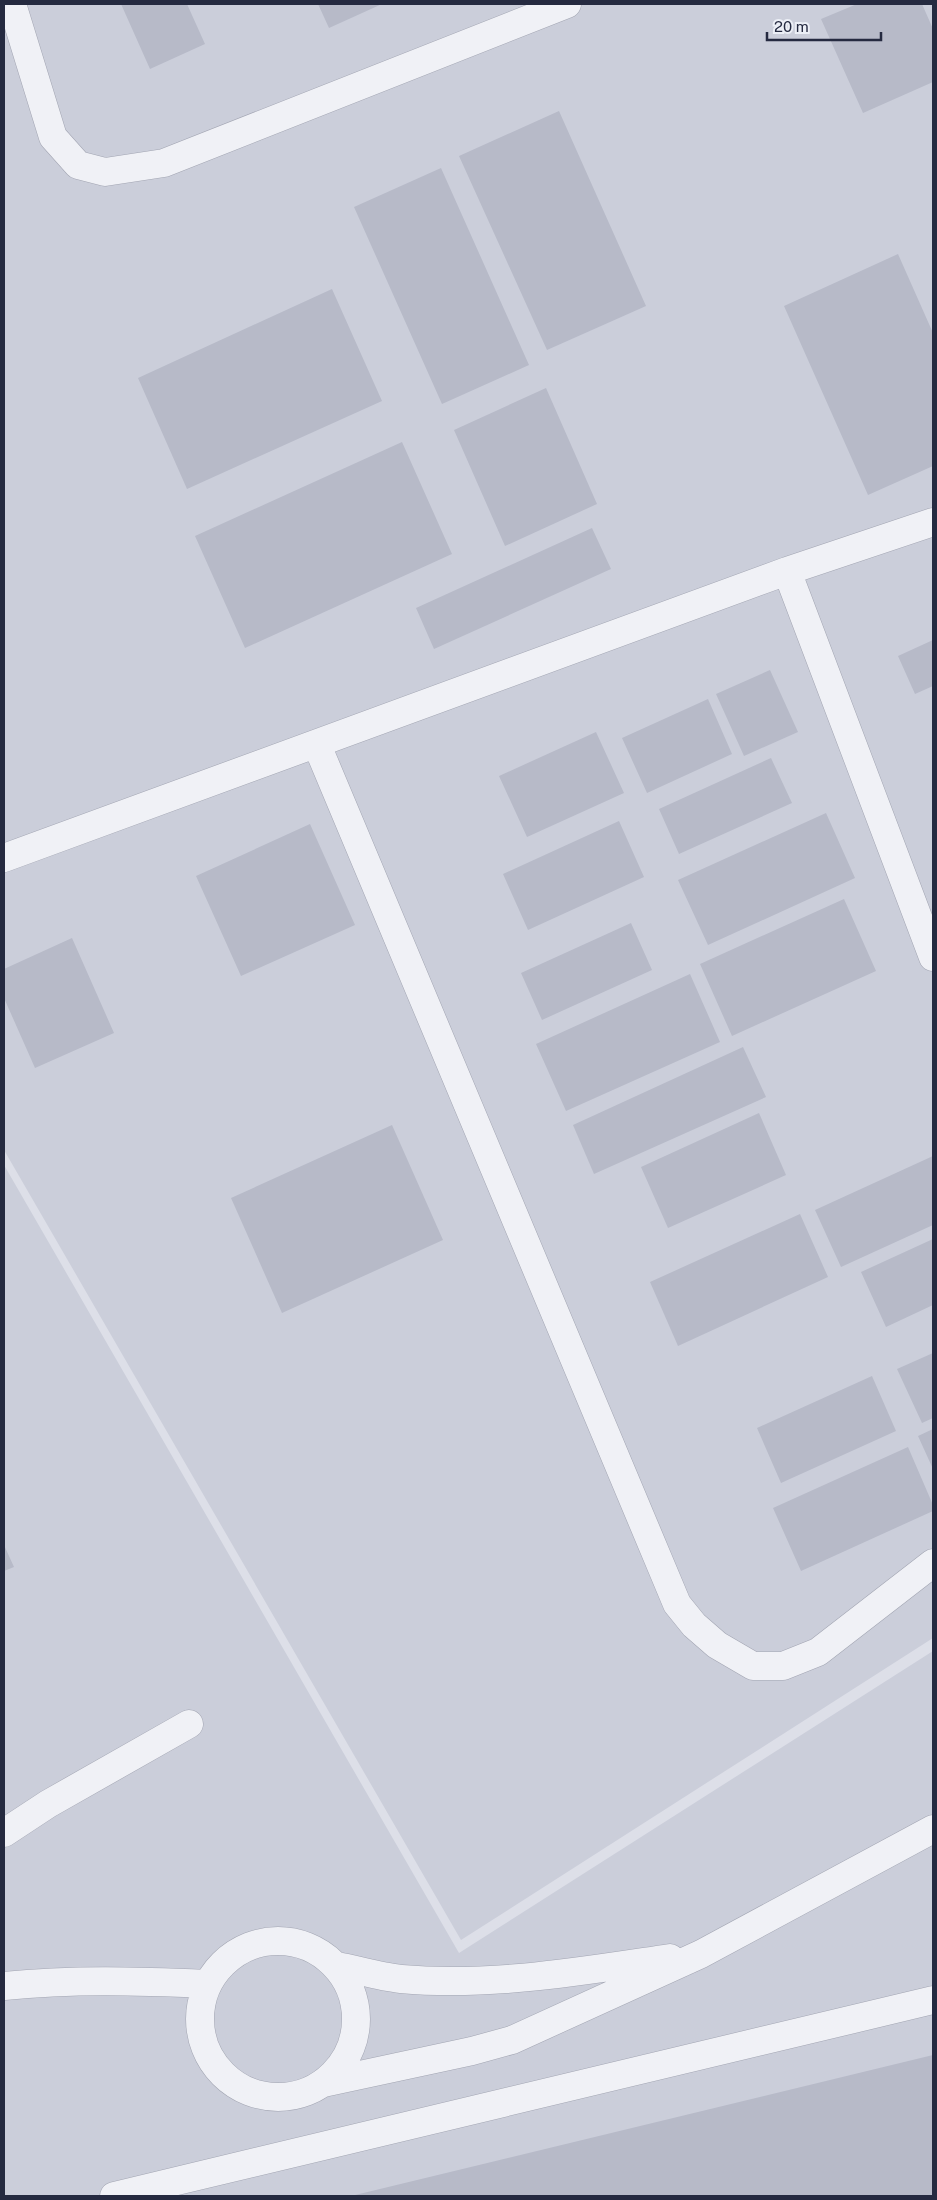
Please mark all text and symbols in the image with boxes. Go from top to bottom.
scale bar [767,10,881,42]
text: 20 m [774,18,809,35]

